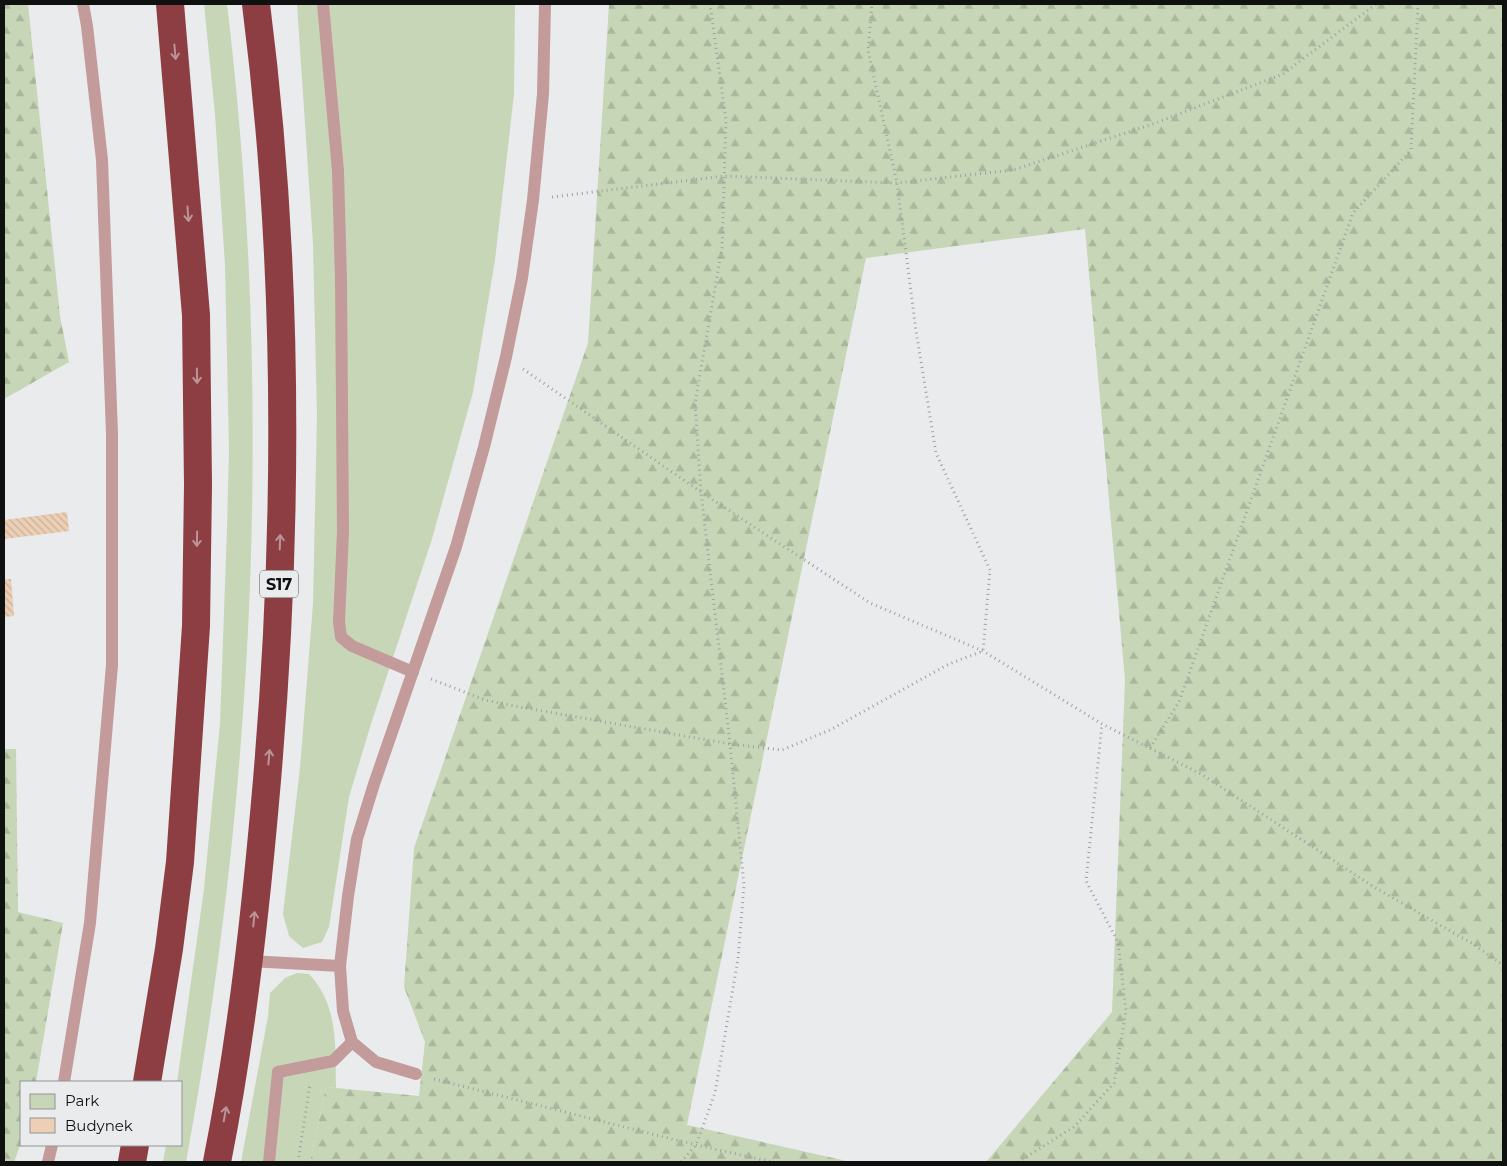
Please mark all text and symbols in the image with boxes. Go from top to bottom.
one-way arrow [170,44,180,60]
one-way arrow [184,206,193,222]
one-way arrow [192,368,201,384]
one-way arrow [192,530,202,547]
one-way arrow [275,535,285,551]
road number: S17 [260,570,298,598]
one-way arrow [264,749,274,765]
one-way arrow [249,911,259,927]
legend [20,1081,182,1146]
text: Park [65,1091,99,1110]
one-way arrow [221,1107,231,1123]
text: Budynek [65,1116,133,1135]

